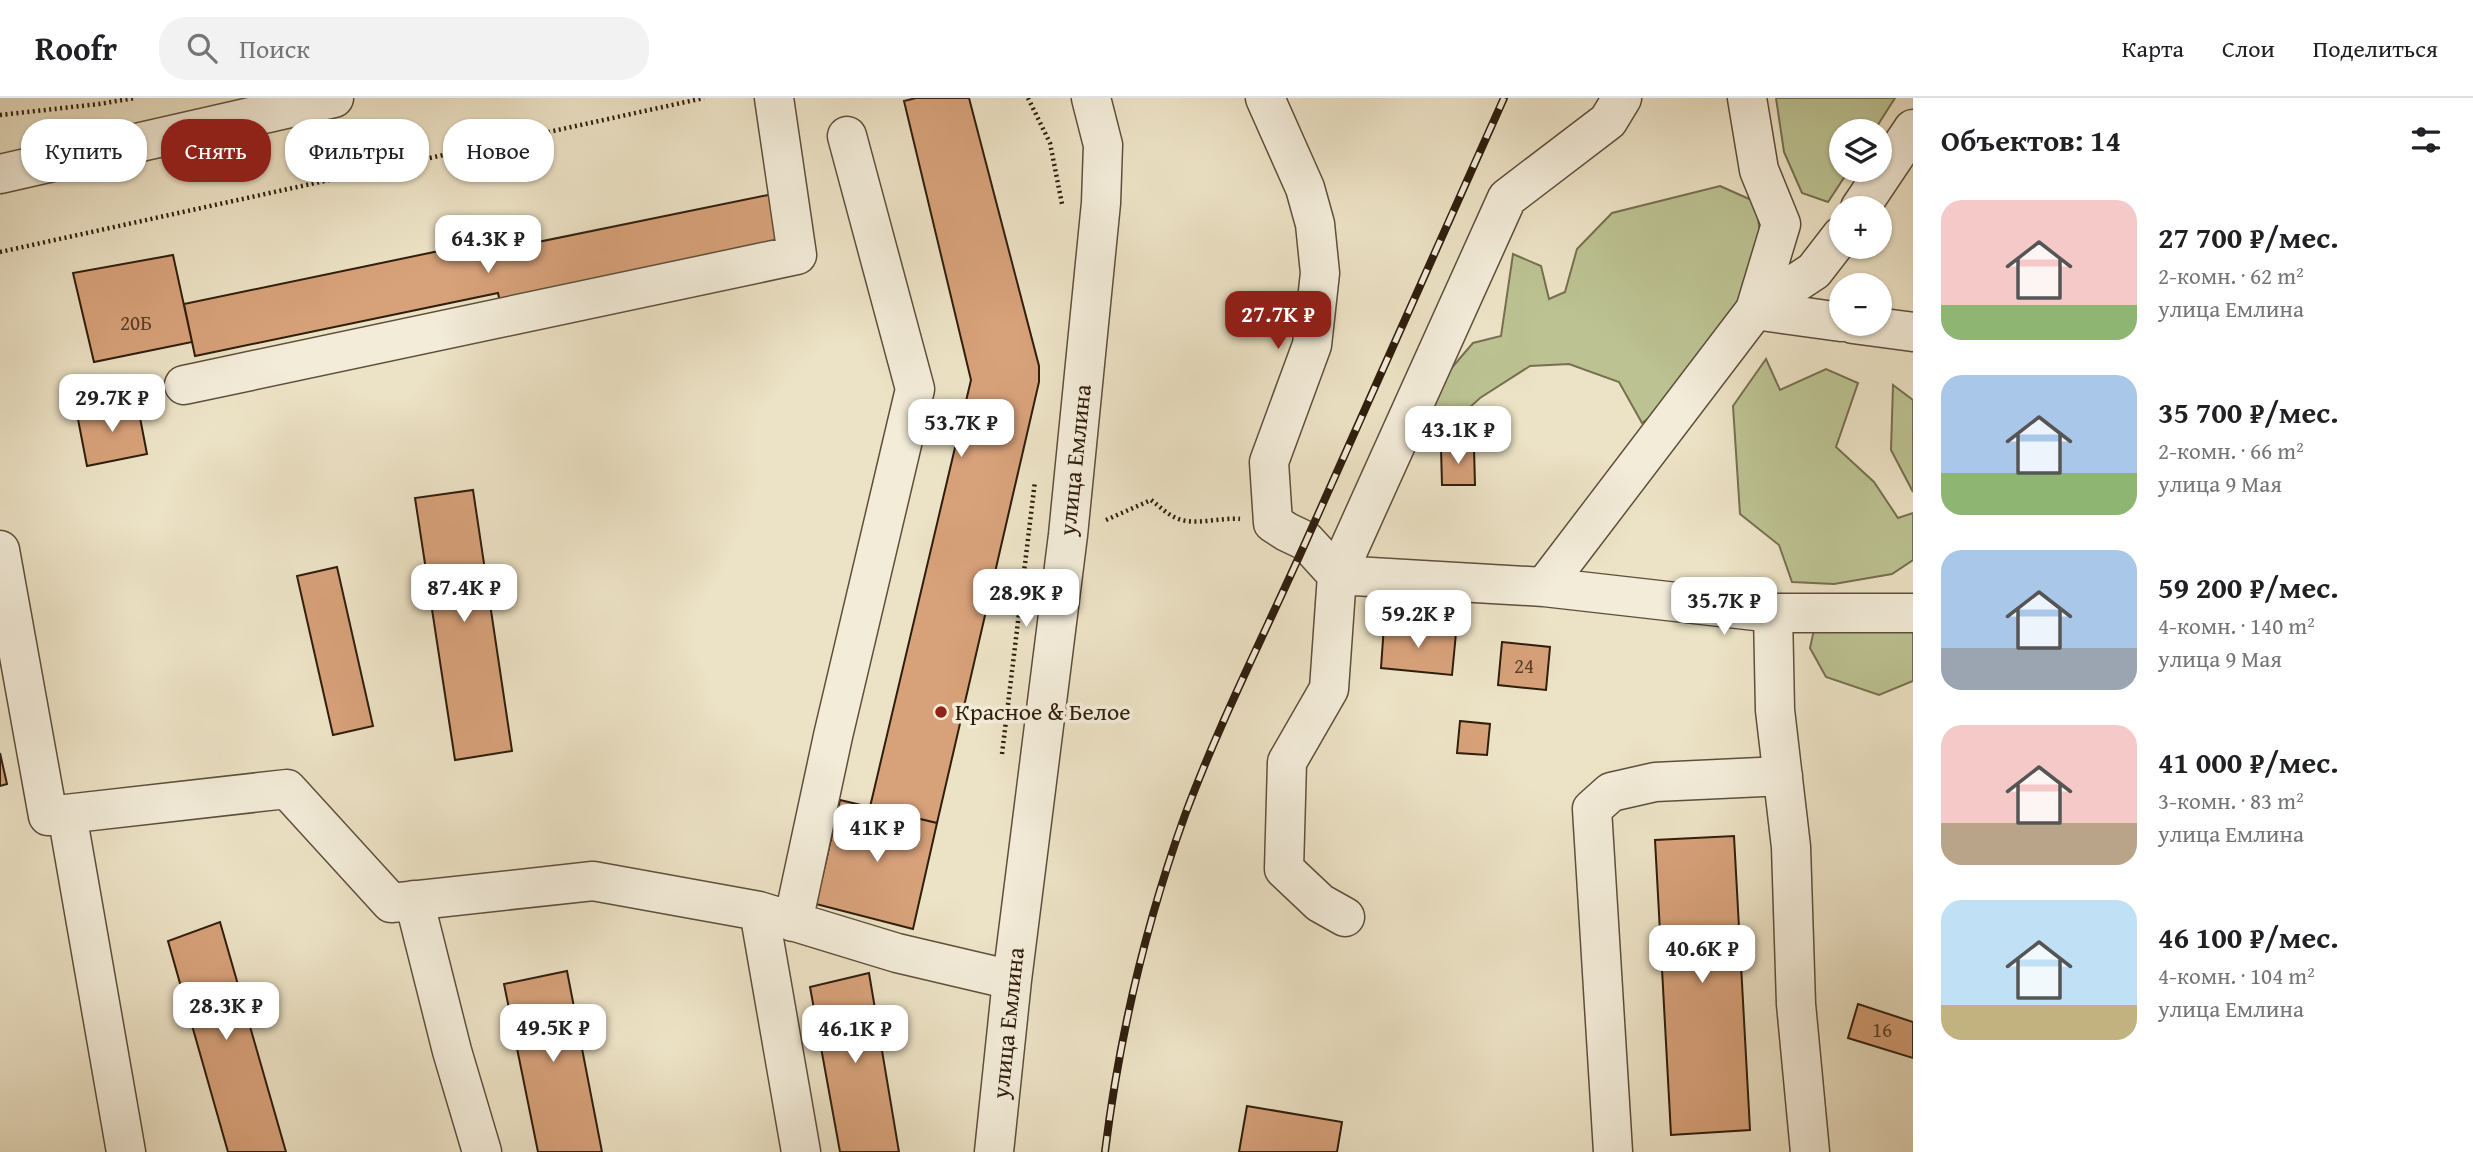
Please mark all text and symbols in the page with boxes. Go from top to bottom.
search box [159,17,649,80]
text: Roofr [35,24,117,72]
icon: search [183,29,221,67]
text: Поиск [239,29,310,68]
text: Карта [2122,31,2184,66]
text: Слои [2222,31,2275,66]
text: Поделиться [2313,31,2438,66]
text: Объектов: 14 [1941,118,2121,162]
chip: Купить [21,119,147,182]
chip: Снять [161,119,271,182]
chip: Фильтры [285,119,429,182]
chip: Новое [443,119,554,182]
map controls [1829,119,1892,336]
button: layers [1829,119,1892,182]
icon: filters [2407,121,2445,159]
button: + [1829,196,1892,259]
text: 27 700 ₽/мес. [2158,215,2339,259]
pin: 64.3K ₽ [423,216,553,275]
text: 64.3K ₽ [451,221,525,254]
icon: home [1997,228,2081,312]
text: 2-комн. · 62 m² [2158,259,2304,292]
button: − [1829,273,1892,336]
pin: 27.7K ₽ [1213,292,1343,351]
text: улица Емлина [2158,292,2304,325]
text: 27.7K ₽ [1241,297,1315,330]
house number: 20Б [120,307,152,338]
pin: 29.7K ₽ [47,374,177,434]
text: 29.7K ₽ [75,380,149,413]
street label: улица Емлина [1049,382,1100,538]
text: 35 700 ₽/мес. [2158,390,2339,434]
pin: 53.7K ₽ [896,400,1026,459]
icon: home [1997,403,2081,487]
text: 53.7K ₽ [924,405,998,438]
pin: 43.1K ₽ [1393,406,1523,466]
text: 43.1K ₽ [1421,412,1495,445]
text: 2-комн. · 66 m² [2158,434,2304,467]
text: улица 9 Мая [2158,467,2282,500]
pin: 87.4K ₽ [399,564,529,624]
text: 59 200 ₽/мес. [2158,565,2339,609]
text: 87.4K ₽ [427,570,501,603]
pin: 28.9K ₽ [961,570,1091,629]
text: 28.9K ₽ [989,575,1063,608]
pin: 35.7K ₽ [1659,578,1789,637]
icon: home [1997,578,2081,662]
text: 35.7K ₽ [1687,583,1761,616]
pin: 59.2K ₽ [1353,590,1483,650]
text: 59.2K ₽ [1381,596,1455,629]
text: 4-комн. · 140 m² [2158,609,2315,642]
text: улица 9 Мая [2158,642,2282,675]
house number: 24 [1514,650,1534,681]
place label: Красное & Белое [955,694,1131,729]
marker: Красное & Белое [933,704,949,720]
text: 41 000 ₽/мес. [2158,740,2339,784]
icon: home [1997,753,2081,837]
text: 3-комн. · 83 m² [2158,784,2304,817]
pin: 41K ₽ [828,804,926,864]
text: 41K ₽ [849,810,905,843]
text: улица Емлина [2158,817,2304,850]
text: 46 100 ₽/мес. [2158,915,2339,959]
pin: 40.6K ₽ [1637,926,1767,985]
icon: home [1997,928,2081,1012]
text: 40.6K ₽ [1665,931,1739,964]
street label: улица Емлина [982,945,1033,1101]
text: 4-комн. · 104 m² [2158,959,2315,992]
pin: 28.3K ₽ [161,982,291,1042]
text: 28.3K ₽ [189,988,263,1021]
text: улица Емлина [2158,992,2304,1025]
pin: 49.5K ₽ [488,1004,618,1064]
pin: 46.1K ₽ [790,1006,920,1065]
text: 49.5K ₽ [516,1010,590,1043]
text: 46.1K ₽ [818,1011,892,1044]
house number: 16 [1872,1014,1892,1045]

